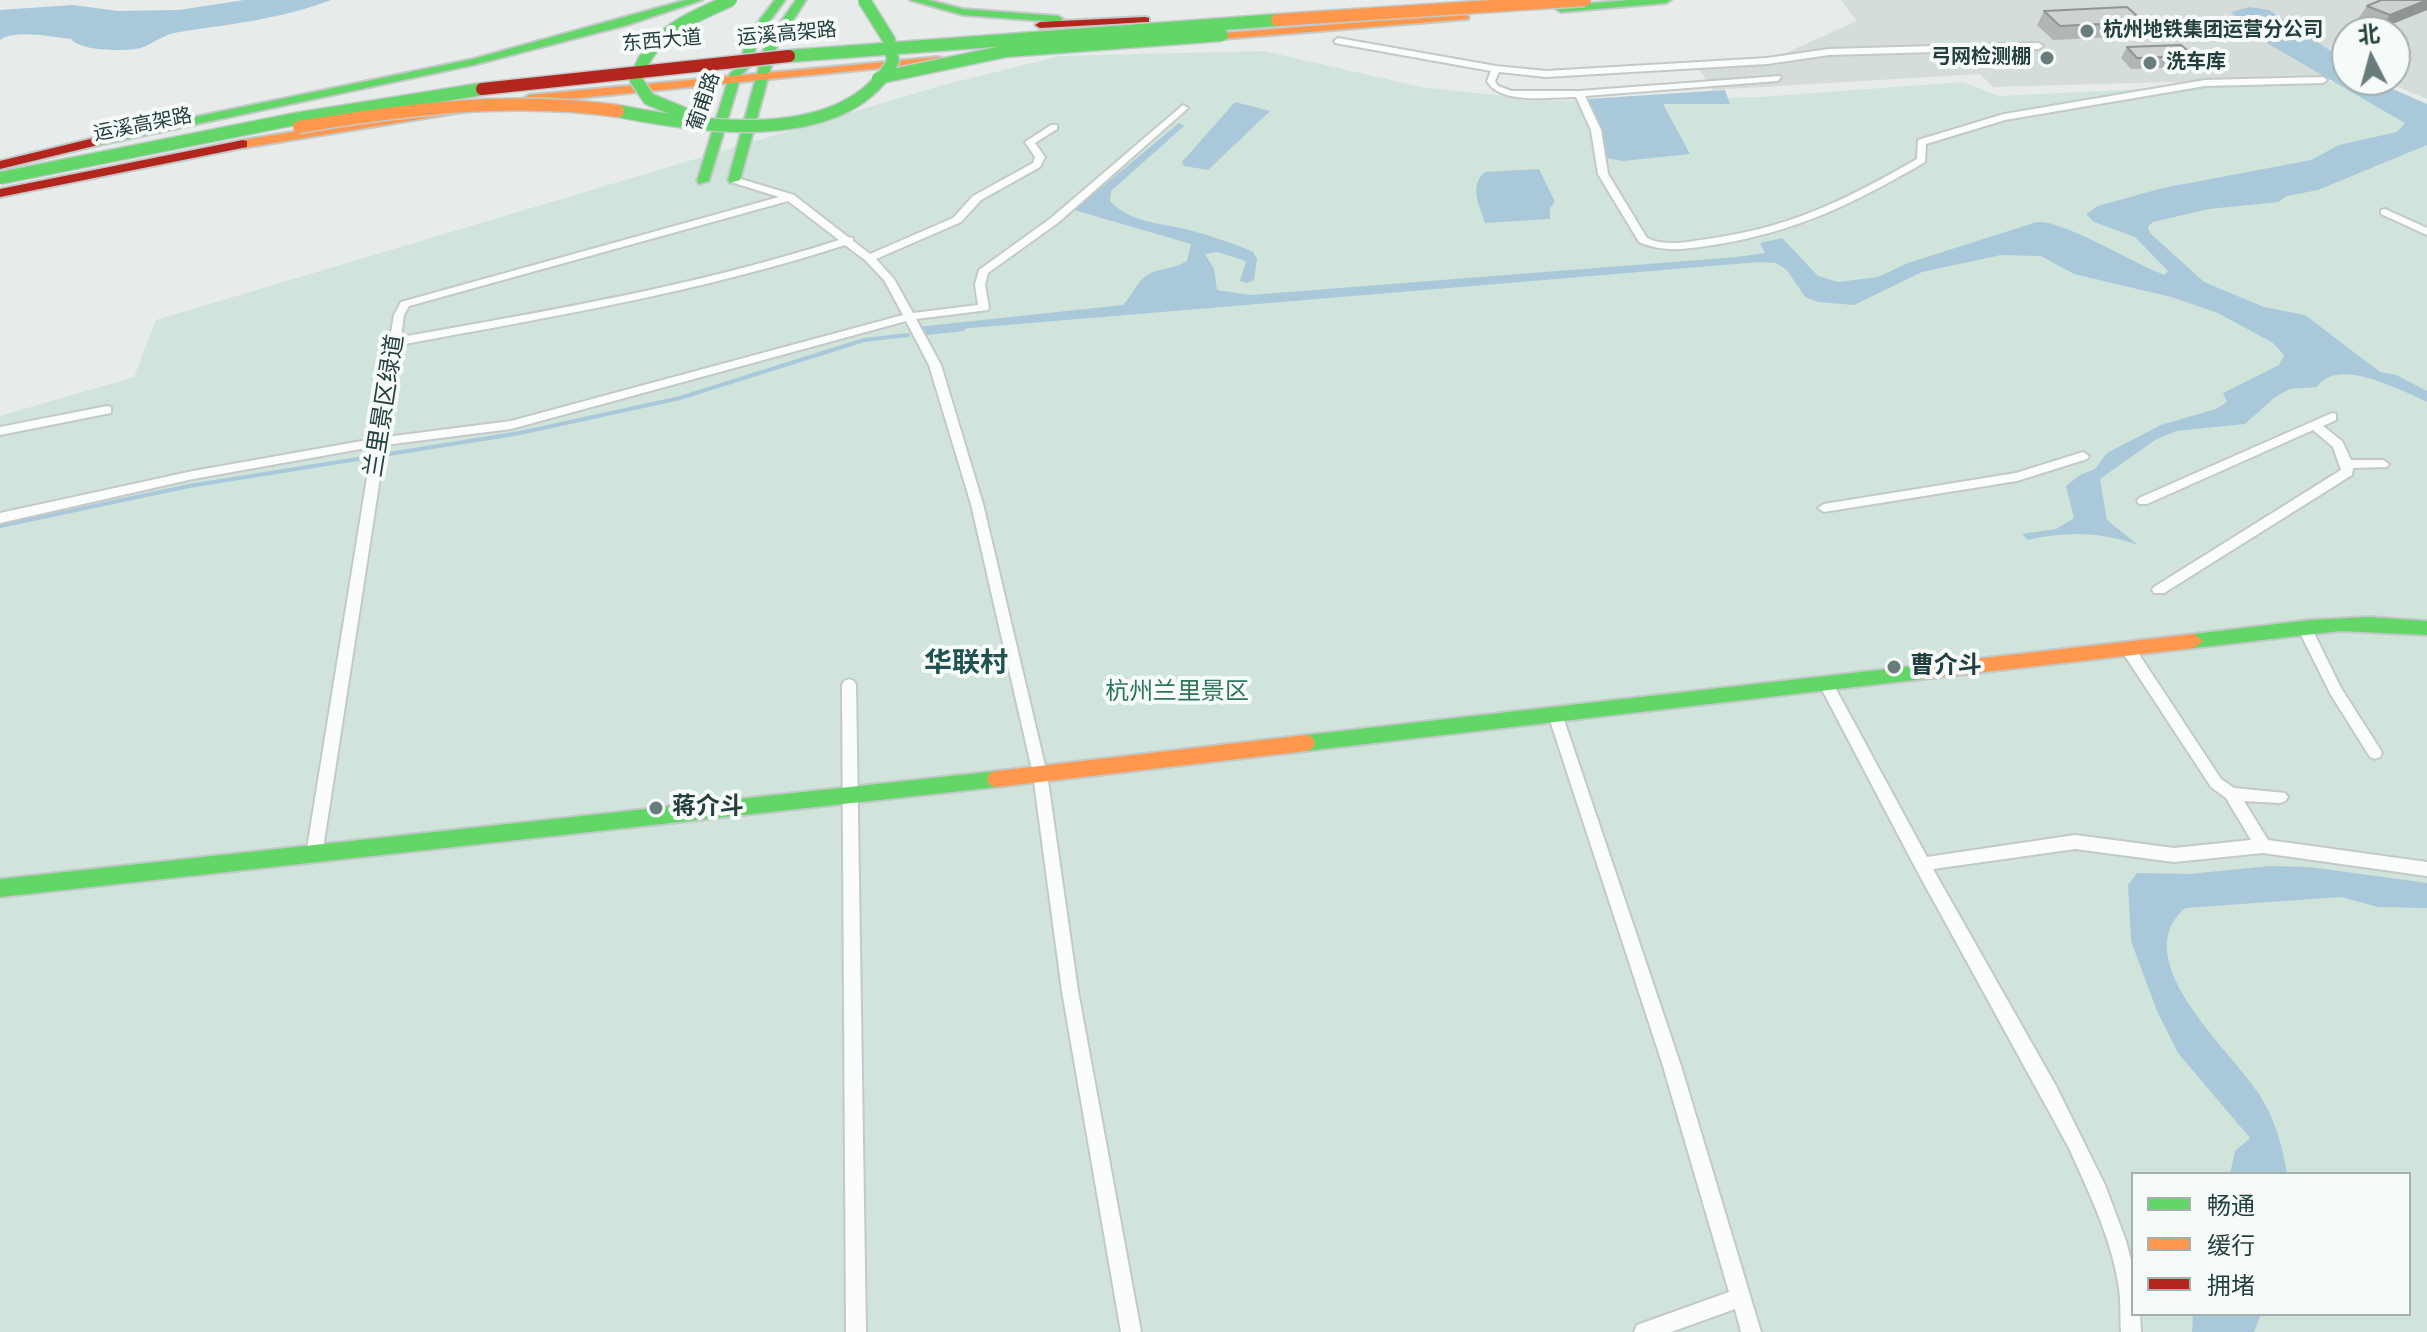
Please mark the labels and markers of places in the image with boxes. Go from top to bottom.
place label: 杭州地铁集团运营分公司 [2103,19,2323,43]
marker: 杭州地铁集团运营分公司 [2078,22,2096,40]
place label: 弓网检测棚 [1931,46,2031,70]
marker: 弓网检测棚 [2038,49,2056,67]
place label: 洗车库 [2166,51,2226,75]
marker: 洗车库 [2141,54,2159,72]
place label: 曹介斗 [1910,653,1982,681]
marker: 曹介斗 [1885,658,1903,676]
place label: 蒋介斗 [672,794,744,822]
marker: 蒋介斗 [647,799,665,817]

